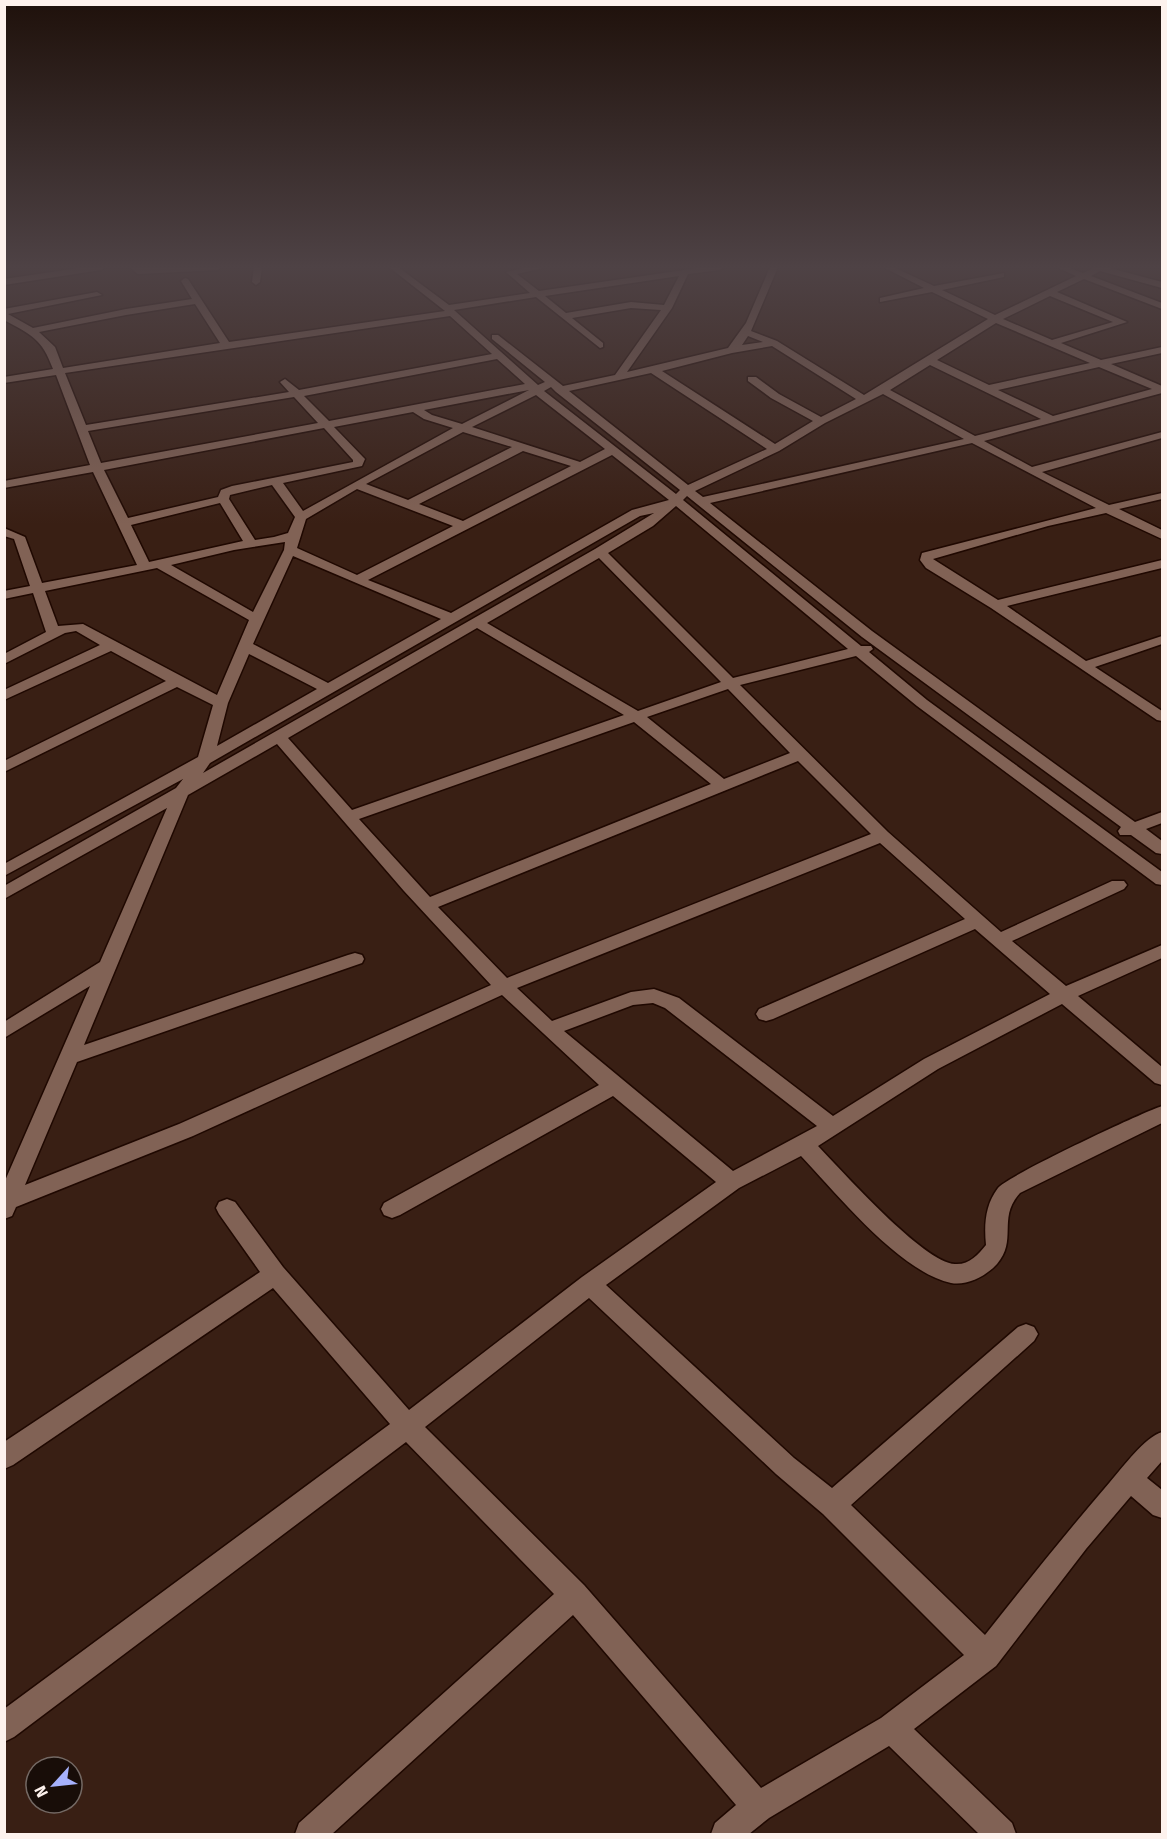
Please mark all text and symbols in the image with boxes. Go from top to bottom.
north arrow [24,1755,84,1815]
text: N [30,1783,52,1801]

